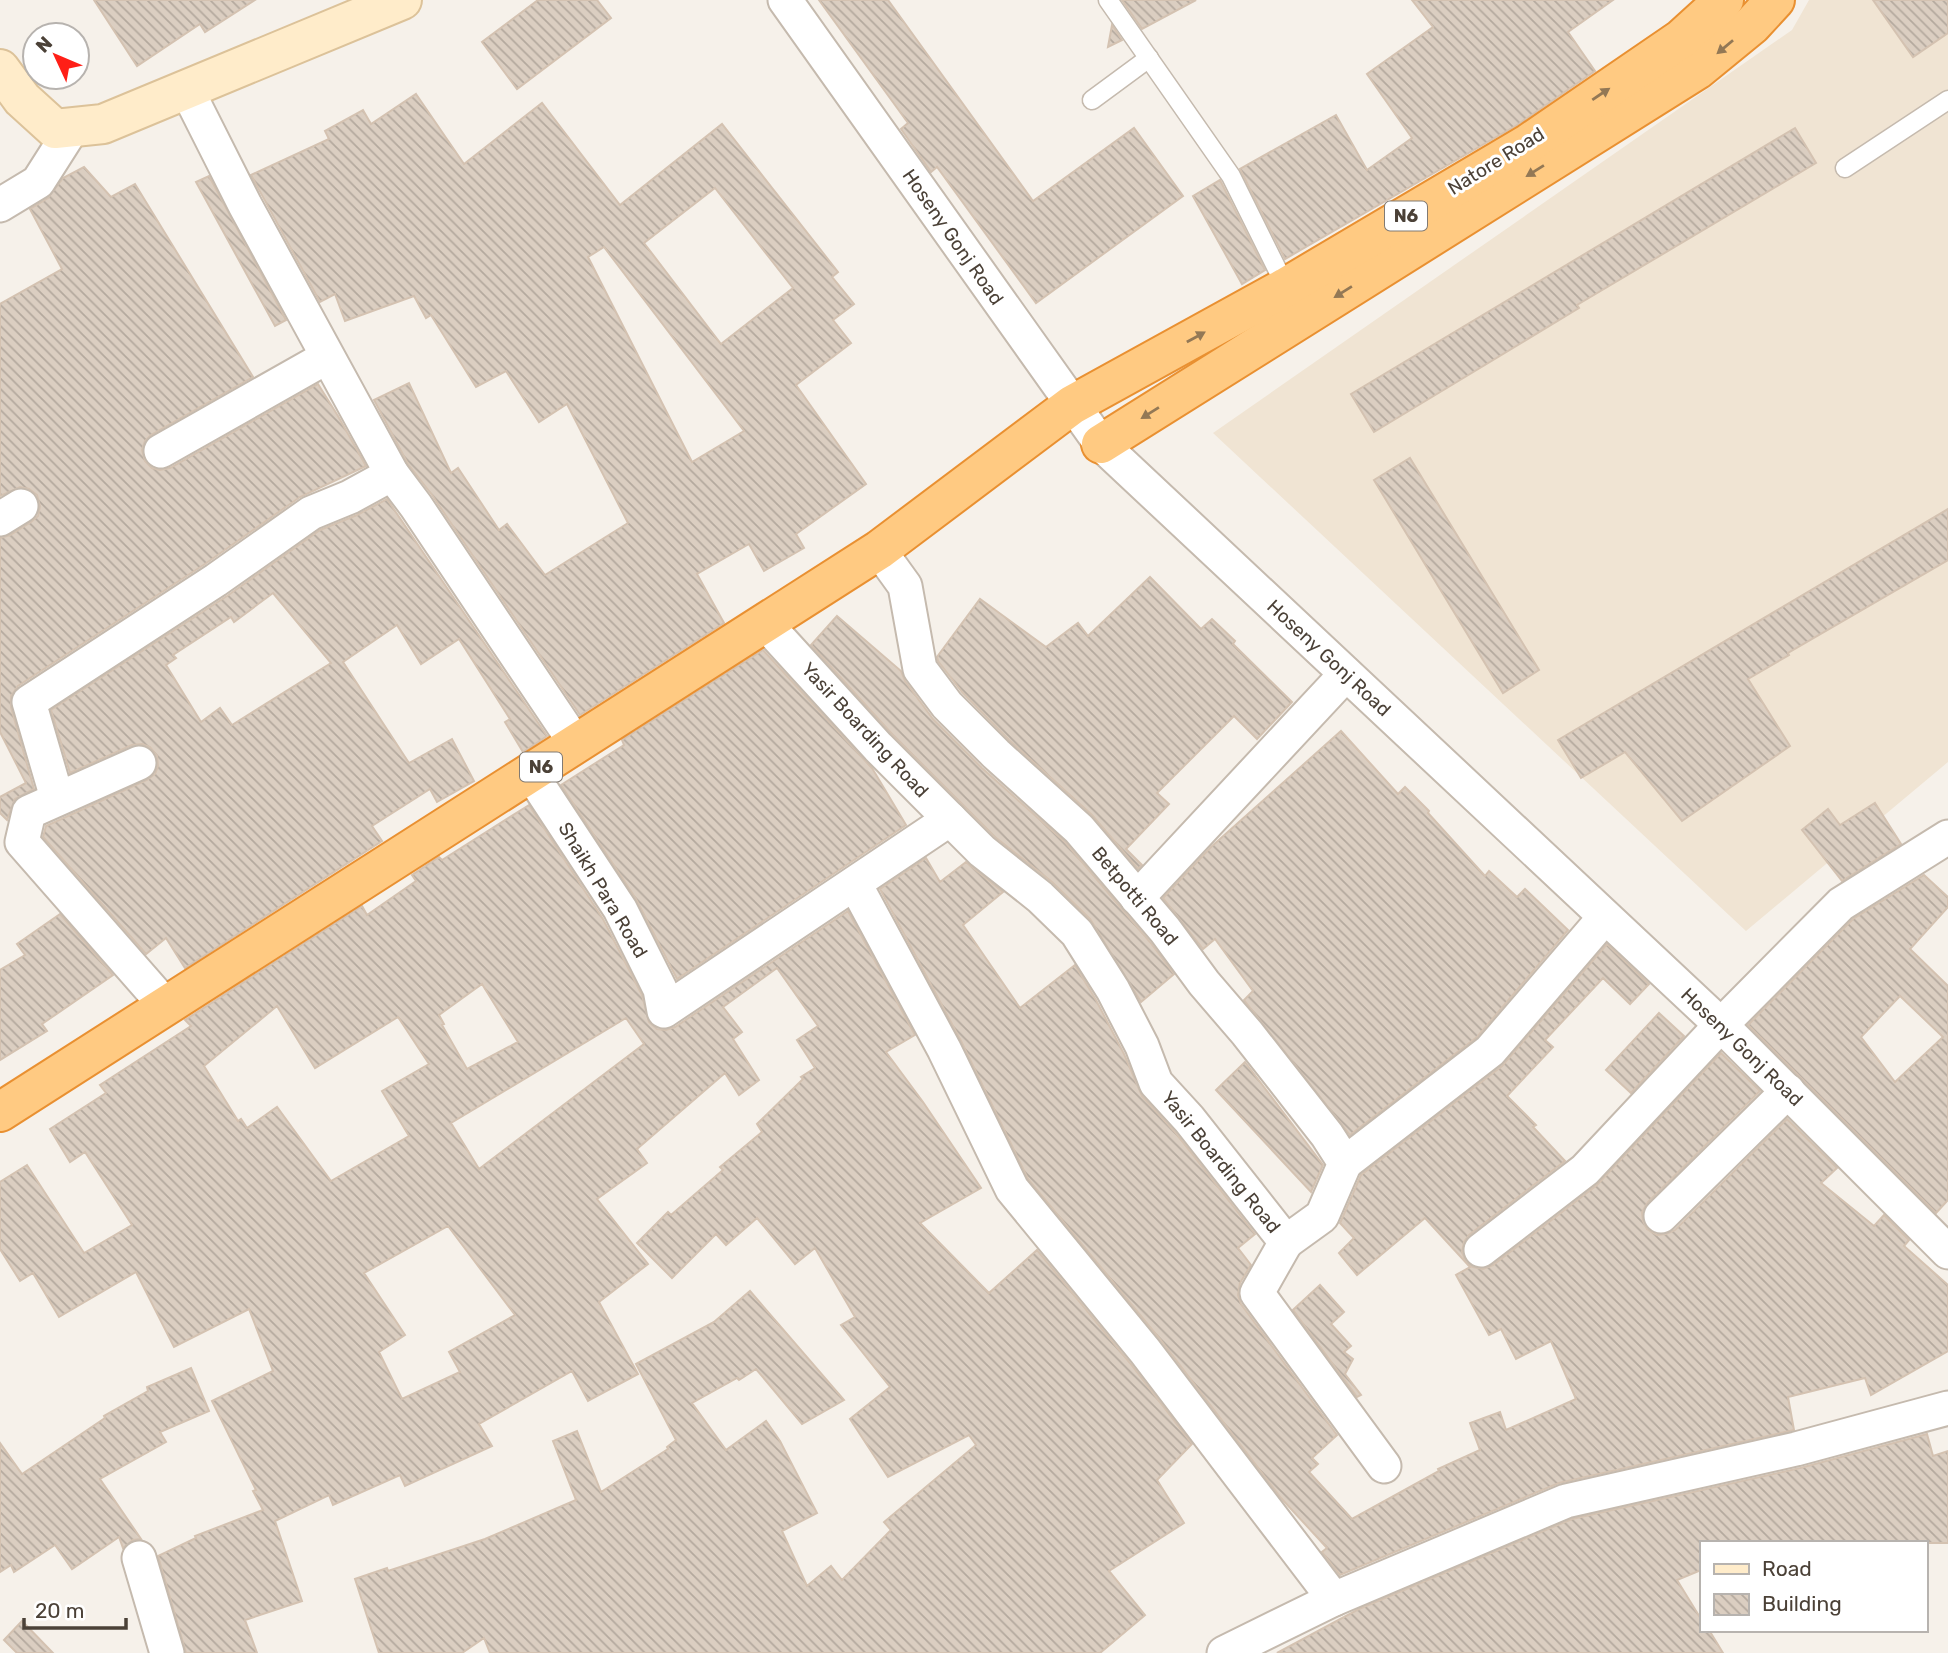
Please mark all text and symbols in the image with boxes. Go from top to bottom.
north arrow [21,21,91,91]
text: N [31,32,57,57]
one-way arrow [1717,39,1735,54]
one-way arrow [1591,87,1611,100]
street label: Natore Road [1444,122,1548,200]
street label: Hoseny Gonj Road [898,165,1008,309]
one-way arrow [1526,165,1545,178]
road number: N6 [1385,202,1427,230]
one-way arrow [1333,286,1352,299]
one-way arrow [1186,331,1206,343]
one-way arrow [1140,406,1159,419]
street label: Hoseny Gonj Road [1262,595,1396,721]
street label: Yasir Boarding Road [797,658,933,802]
road number: N6 [520,752,562,782]
street label: Shaikh Para Road [553,818,653,962]
street label: Betpotti Road [1087,842,1183,950]
street label: Hoseny Gonj Road [1676,983,1808,1111]
street label: Yasir Boarding Road [1157,1086,1285,1238]
legend [1700,1541,1927,1632]
text: Road [1762,1556,1812,1581]
scale bar [24,1586,126,1630]
text: Building [1762,1591,1842,1616]
text: 20 m [35,1598,84,1623]

